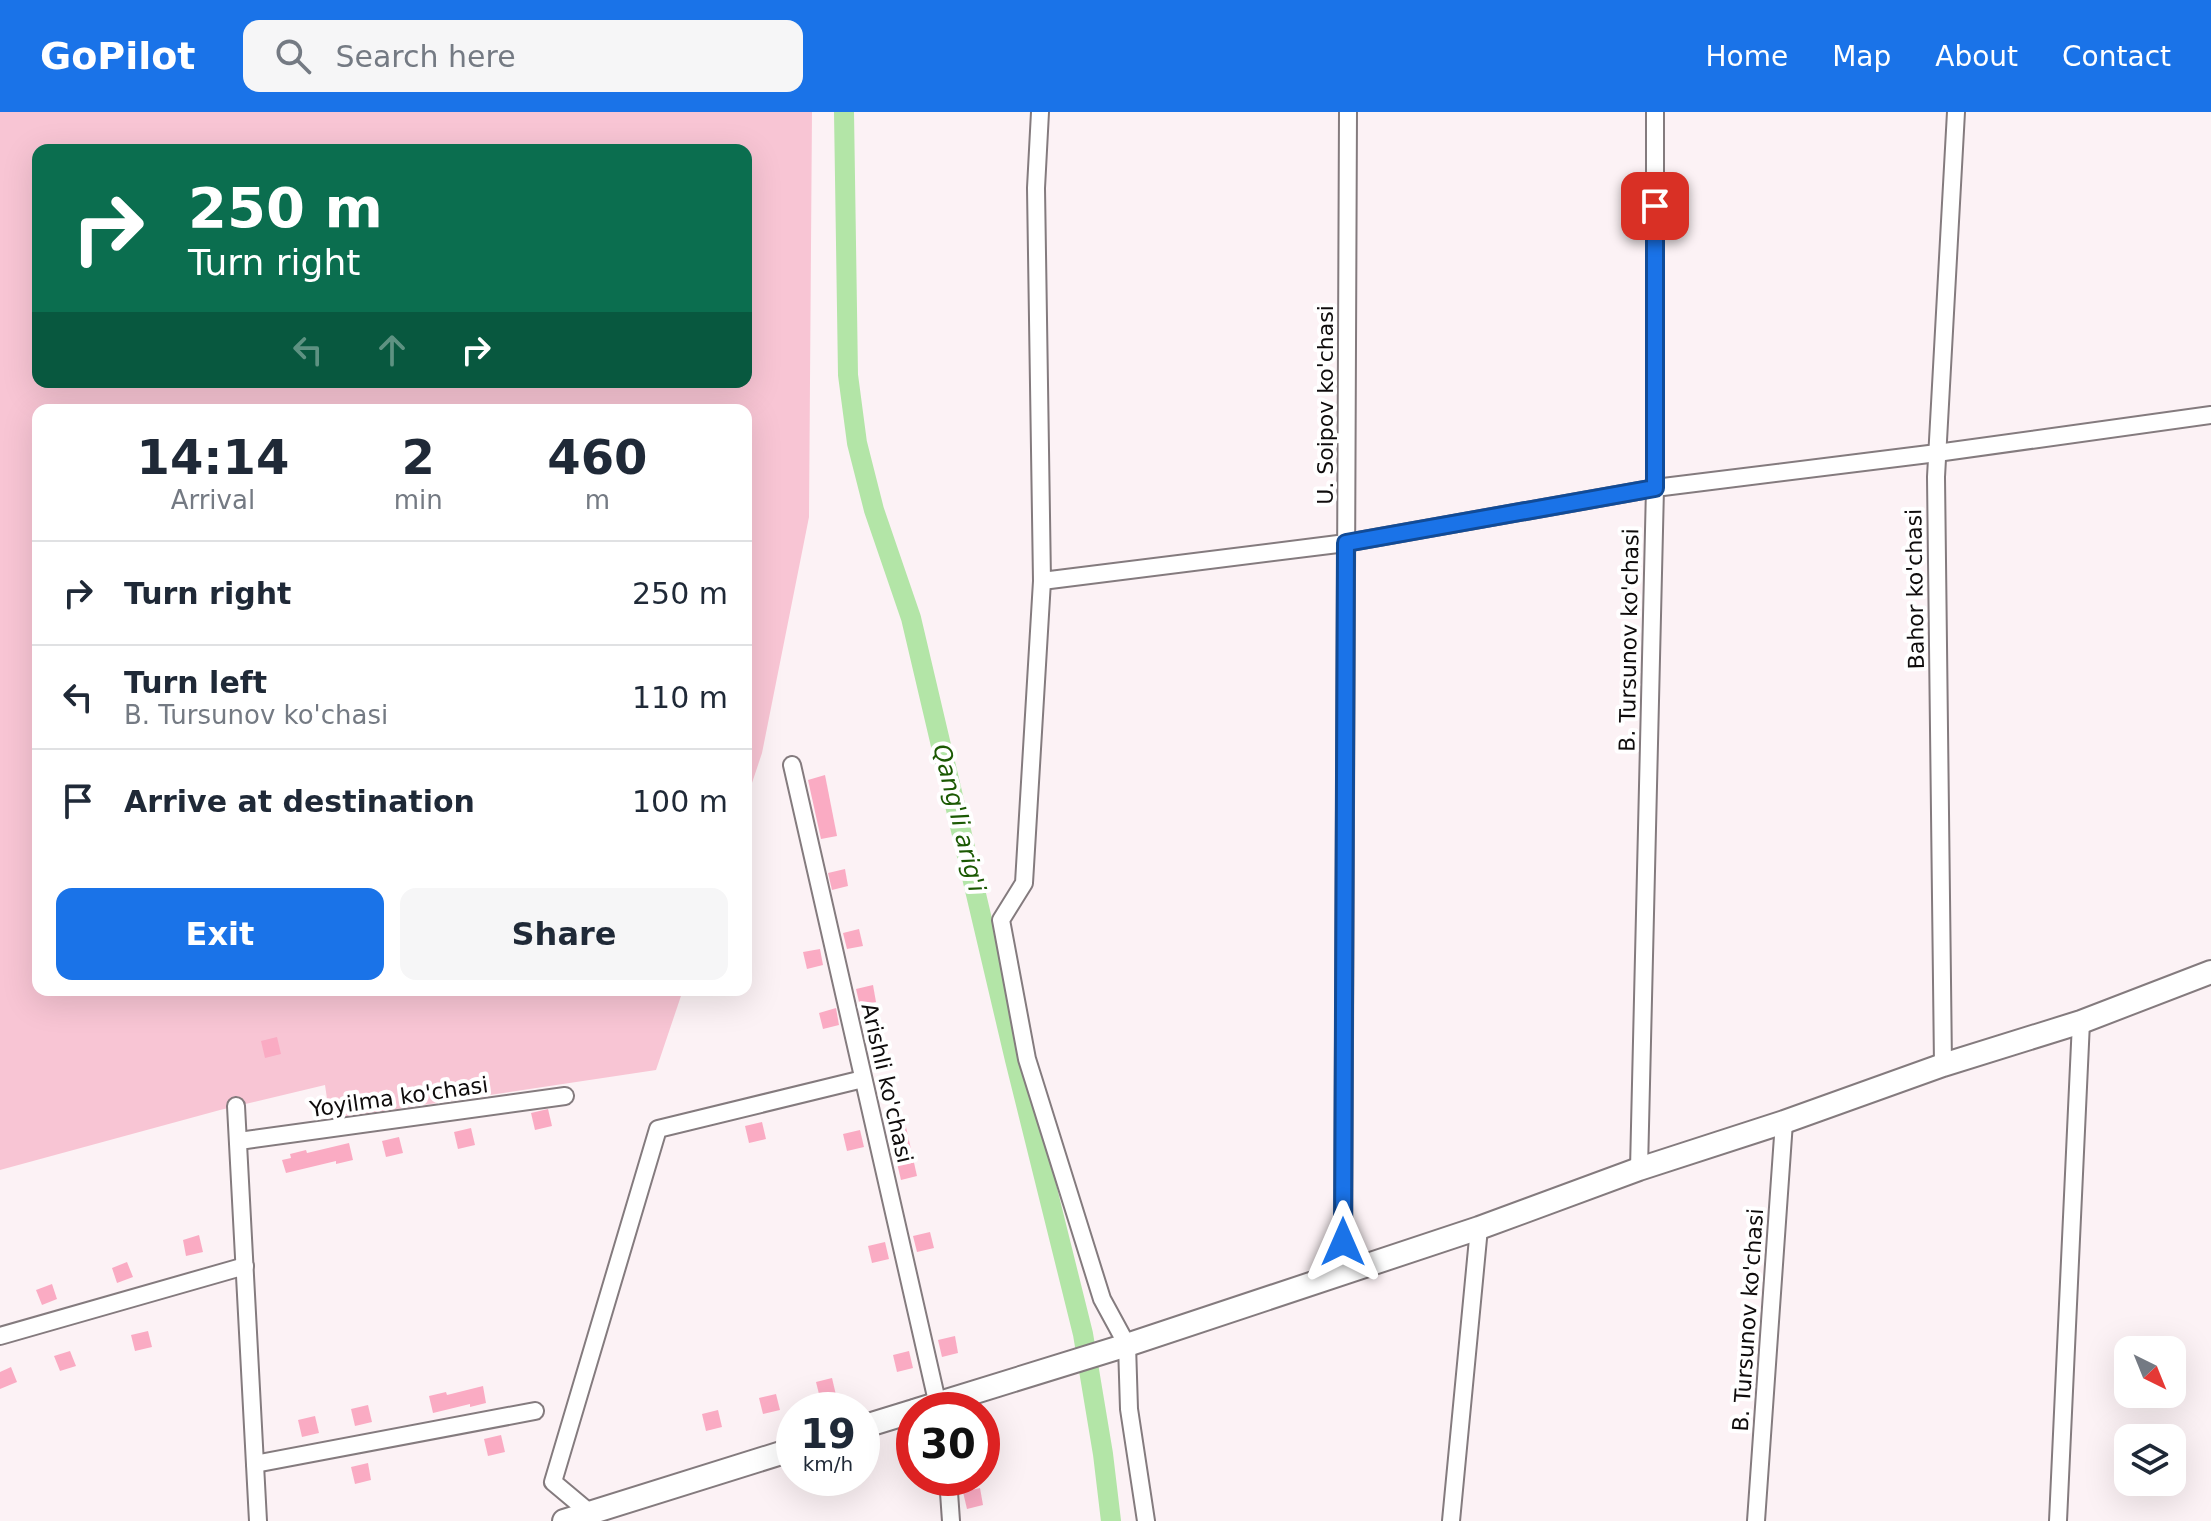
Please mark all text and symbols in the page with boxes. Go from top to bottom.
search box [243,20,803,92]
text: GoPilot [40,34,195,78]
icon: search [271,34,315,78]
text: Search here [335,39,516,74]
text: Home [1705,40,1788,73]
text: Map [1832,40,1891,73]
text: About [1935,40,2018,73]
text: Contact [2062,40,2171,73]
pin [1621,172,1689,240]
text: 250 m [188,175,383,240]
icon: right [56,176,160,280]
icon: arrive [1633,184,1677,228]
text: Turn right [188,242,360,283]
street label: U. Soipov ko'chasi [1313,305,1338,505]
icon: left [286,328,330,372]
icon: ahead [370,328,414,372]
icon: right [454,328,498,372]
text: 14:14 [136,429,289,485]
text: 2 [402,429,435,485]
text: 460 [547,429,647,485]
text: Arrival [171,485,255,515]
text: min [394,485,443,515]
text: m [585,485,610,515]
street label: Bahor ko'chasi [1901,509,1929,669]
street label: B. Tursunov ko'chasi [1615,528,1643,752]
icon: right [56,571,100,615]
text: Turn right [124,576,291,611]
text: 250 m [632,576,728,611]
text: Turn left [124,665,267,700]
icon: left [56,675,100,719]
text: 110 m [632,680,728,715]
text: B. Tursunov ko'chasi [124,700,388,730]
water label: Qang'li arig'i [927,741,991,895]
icon: arrive [56,779,100,823]
text: Arrive at destination [124,784,475,819]
text: 100 m [632,784,728,819]
button: Exit [56,888,384,980]
button: Share [400,888,728,980]
street label: Arishli ko'chasi [856,1001,918,1165]
street label: Yoyilma ko'chasi [307,1072,490,1122]
position arrow [1301,1200,1385,1284]
street label: B. Tursunov ko'chasi [1728,1208,1768,1432]
north arrow [2114,1336,2186,1408]
map controls [2114,1336,2186,1496]
speed limit sign: 30 [896,1392,1000,1496]
text: 19 [800,1411,856,1457]
button: layers [2114,1424,2186,1496]
text: km/h [803,1452,853,1476]

